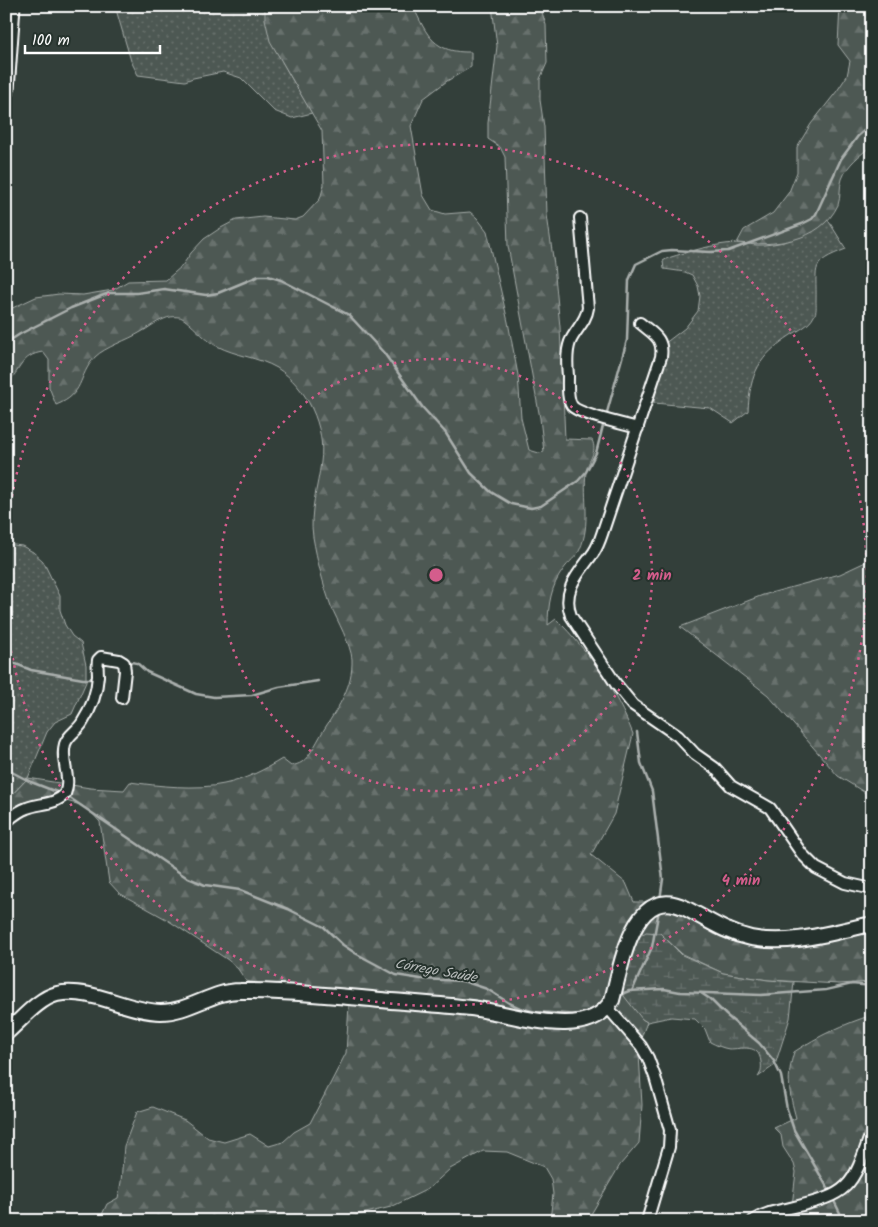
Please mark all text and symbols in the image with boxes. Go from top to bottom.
scale bar [25,22,160,54]
text: 100 m [32,29,70,53]
text: 2 min [632,564,672,588]
centre of rings [427,566,445,584]
text: 4 min [722,869,760,893]
water label: Córrego Saúde [393,953,480,989]

